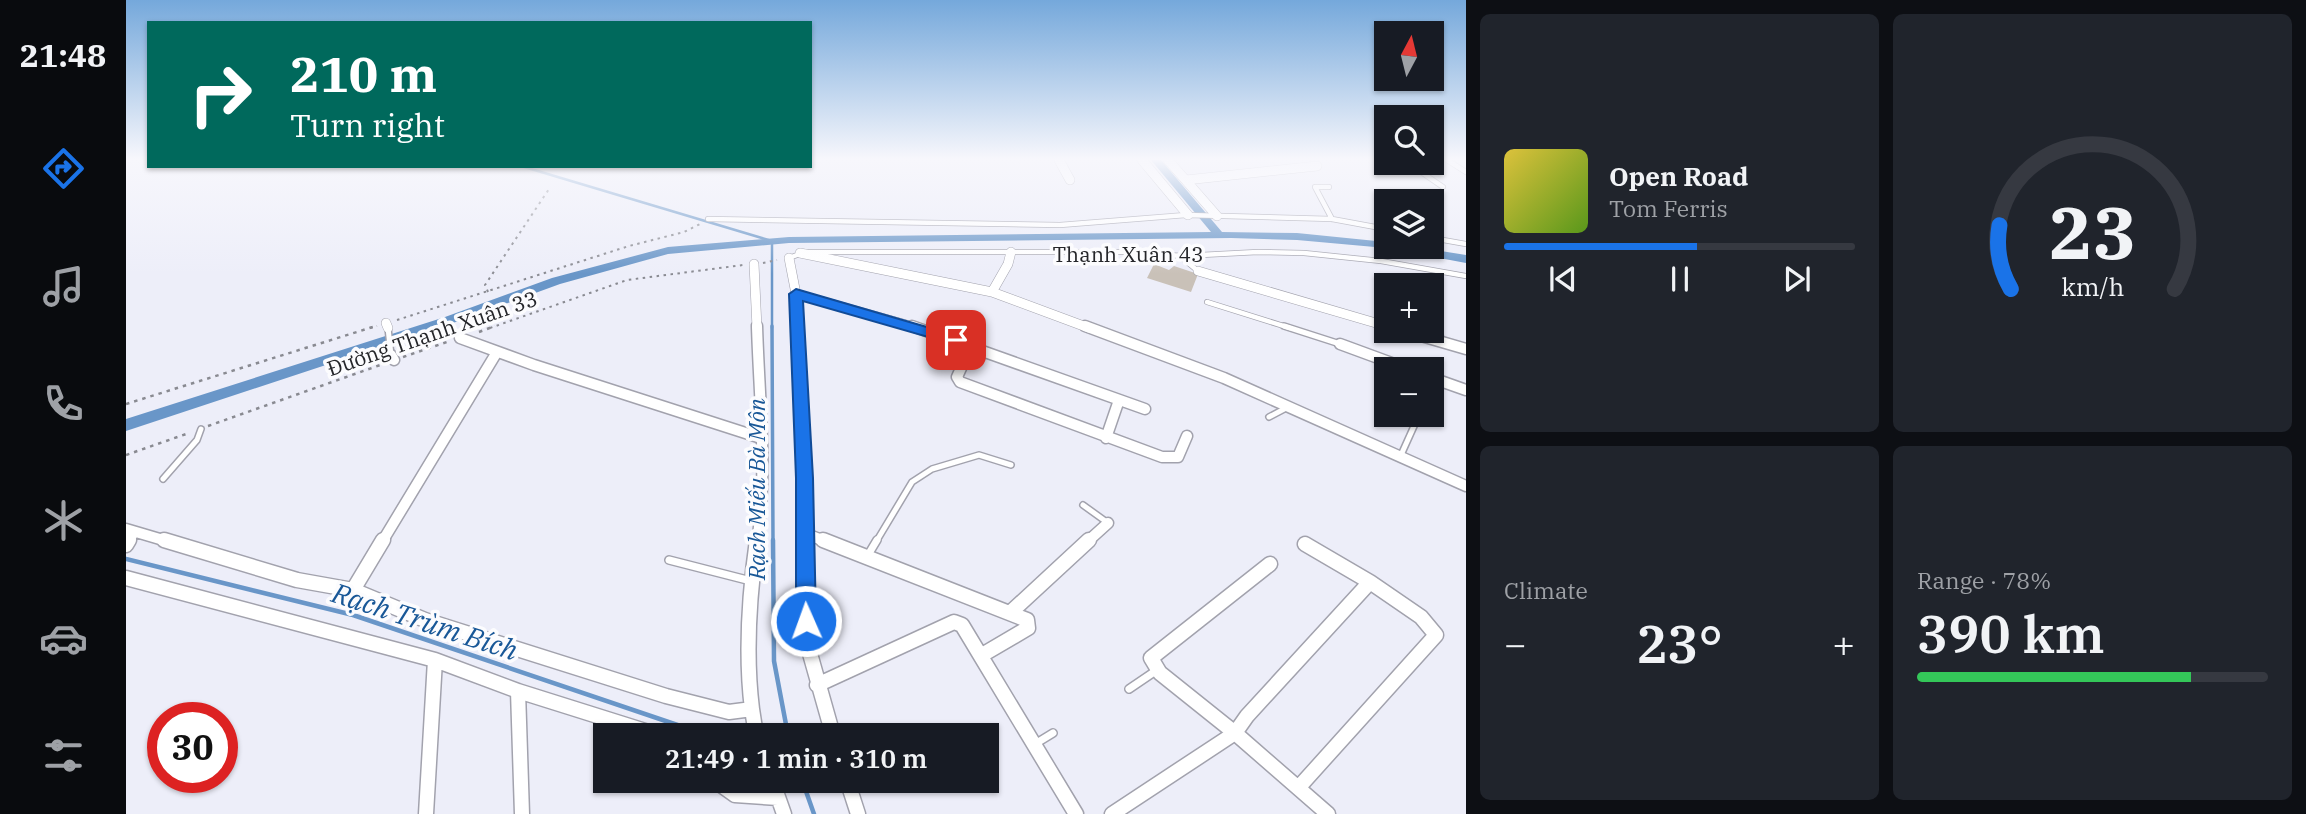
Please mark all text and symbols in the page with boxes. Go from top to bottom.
north arrow [1374,21,1444,91]
map controls [1374,21,1444,427]
text: 21:48 [20,34,106,76]
text: 210 m [290,42,437,105]
icon: right [175,49,266,140]
text: Turn right [290,104,445,146]
button: search [1374,105,1444,175]
icon: directions [39,144,88,193]
text: Open Road [1609,159,1748,193]
text: 23 [2049,185,2136,280]
button: layers [1374,189,1444,259]
text: Tom Ferris [1609,193,1728,223]
street label: Thạnh Xuân 43 [1052,240,1204,268]
icon: previous [1544,260,1582,298]
icon: pause [1661,260,1699,298]
icon: next [1778,260,1816,298]
icon: music [39,262,88,311]
text: km/h [2061,270,2124,303]
button: + [1374,273,1444,343]
street label: Đường Thạnh Xuân 33 [323,284,541,382]
pin [926,310,986,370]
icon: arrive [937,321,975,359]
button: − [1374,357,1444,427]
icon: phone [39,379,88,428]
water label: Rạch Miếu Bà Môn [741,398,771,581]
icon: climate [39,496,88,545]
text: Range · 78% [1917,565,2051,595]
water label: Rạch Trùm Bích [327,573,523,669]
text: Climate [1504,575,1588,605]
position arrow [769,584,843,658]
text: 390 km [1917,600,2105,667]
text: 23° [1636,610,1723,677]
icon: car [39,614,88,663]
text: − [1504,619,1527,668]
text: + [1832,619,1855,668]
speed limit sign: 30 [147,702,238,793]
icon: filters [39,731,88,780]
text: 21:49 · 1 min · 310 m [665,741,927,775]

